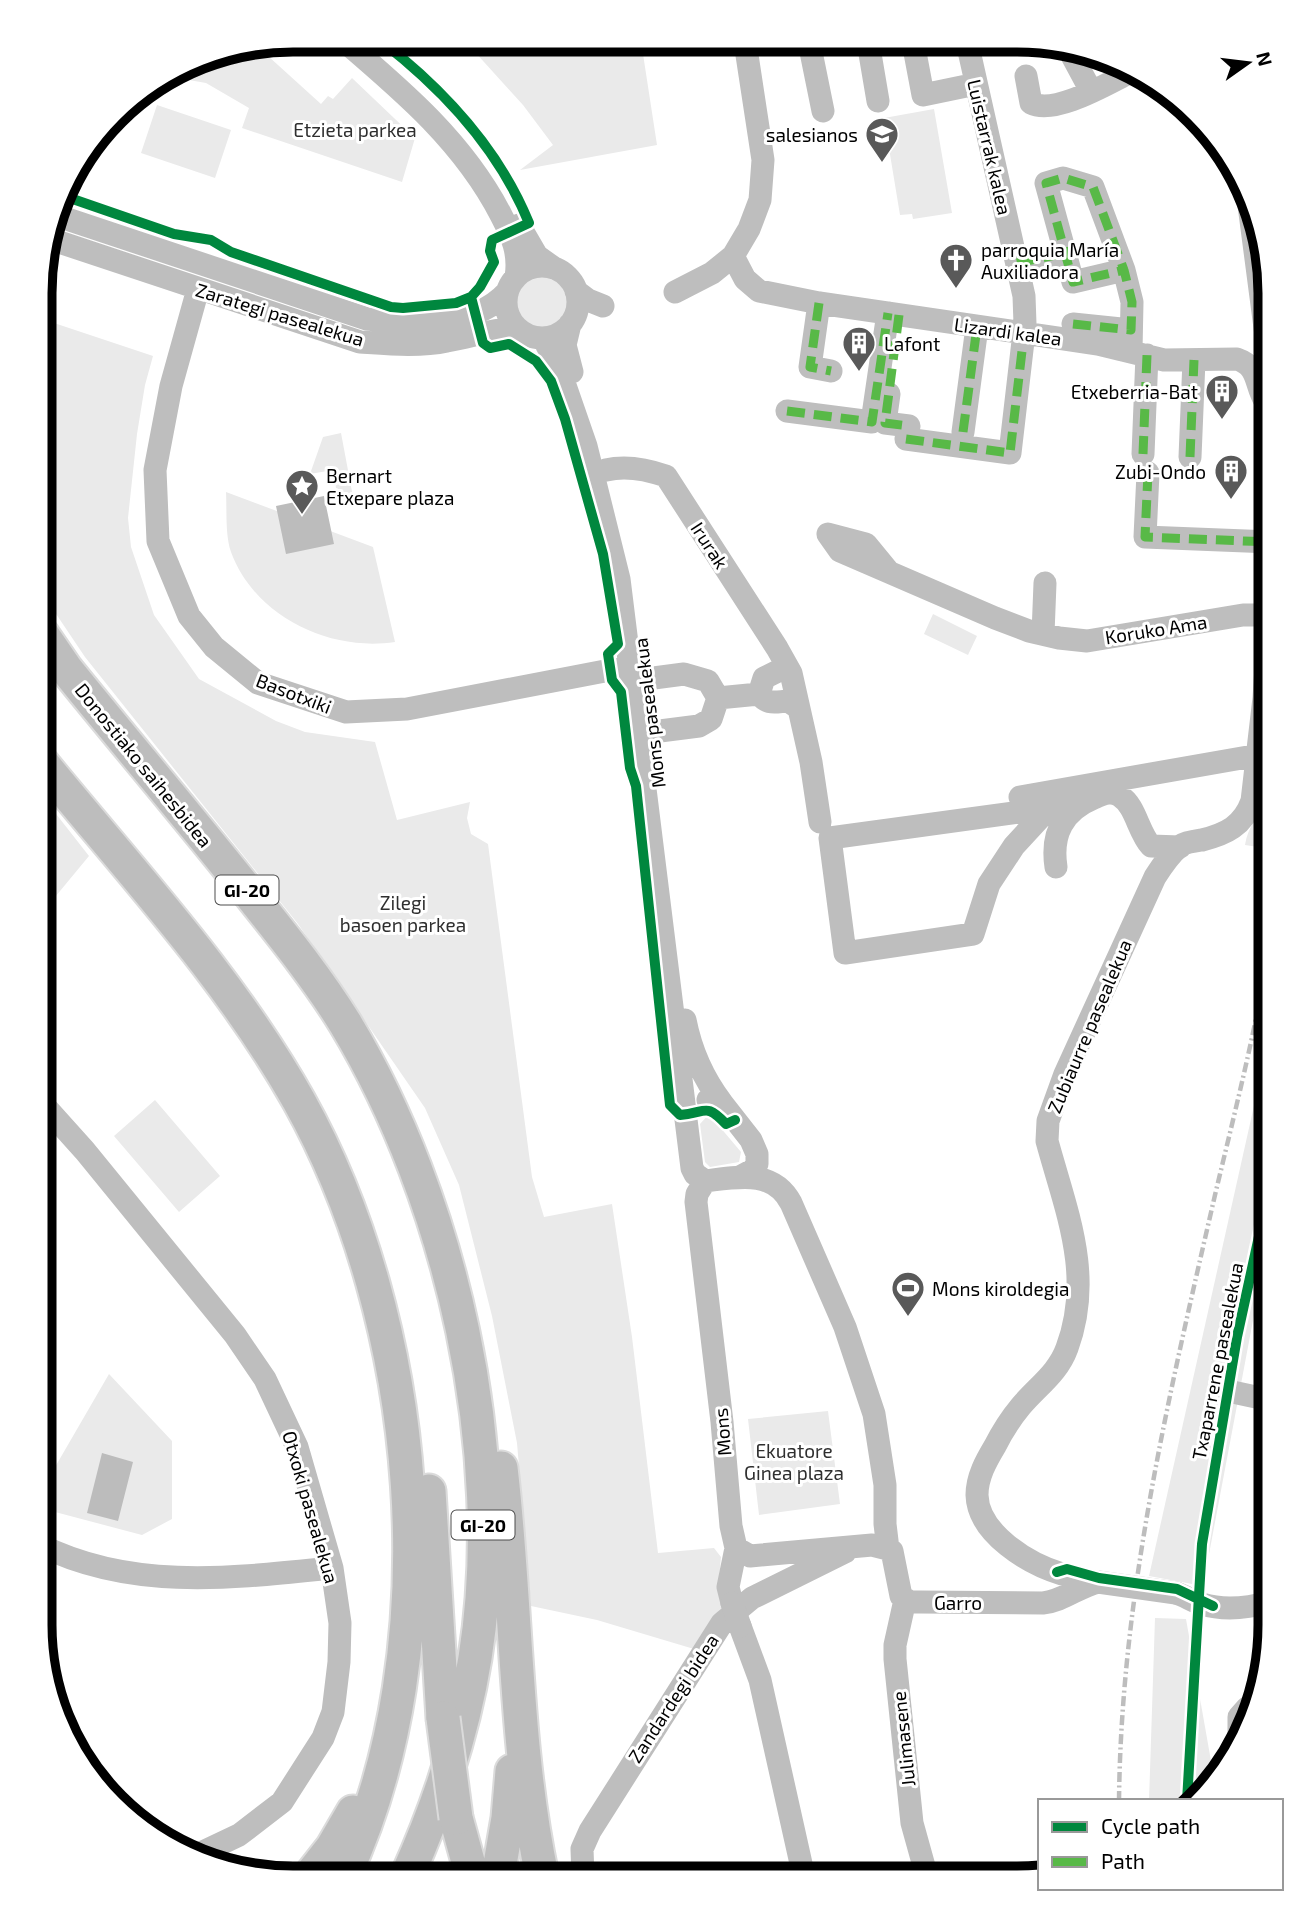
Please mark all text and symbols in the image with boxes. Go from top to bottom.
north arrow [1213,28,1283,98]
text: N [1252,49,1278,68]
street label: Luistarrak kalea [963,77,1017,217]
school or university icon: salesianos [863,115,901,164]
park label: Etzieta parkea [293,118,417,141]
place label: salesianos [766,123,858,146]
place label: parroquia María Auxiliadora [981,238,1119,283]
church icon: parroquia María Auxiliadora [937,241,975,290]
street label: Zarategi pasealekua [193,277,367,351]
street label: Lizardi kalea [953,312,1063,350]
building icon: Lafont [840,324,878,373]
place label: Lafont [884,332,940,355]
building icon: Etxeberria-Bat [1203,372,1241,421]
place label: Etxeberria-Bat [1071,380,1198,403]
building icon: Zubi-Ondo [1212,452,1250,501]
place label: Zubi-Ondo [1115,460,1206,483]
place label: Bernart Etxepare plaza [326,464,454,509]
place icon: Bernart Etxepare plaza [283,467,321,516]
street label: Irurak [686,517,734,573]
street label: Koruko Ama [1103,610,1209,648]
street label: Mons pasealekua [628,637,670,789]
street label: Basotxiki [253,668,335,718]
street label: Donostiako saihesbidea [71,678,217,852]
road number: GI-20 [216,876,278,904]
park label: Zilegi basoen parkea [340,891,466,936]
street label: Zubiaurre pasealekua [1042,936,1136,1116]
street label: Txaparrene pasealekua [1187,1260,1247,1462]
sports icon: Mons kiroldegia [889,1269,927,1318]
place label: Mons kiroldegia [932,1277,1069,1300]
street label: Mons [708,1407,736,1457]
street label: Otxoki pasealekua [278,1428,344,1586]
park label: Ekuatore Ginea plaza [744,1439,844,1484]
road number: GI-20 [452,1510,514,1540]
street label: Garro [934,1591,982,1614]
street label: Zandardegi bidea [623,1629,723,1767]
street label: Julimasene [887,1690,919,1788]
legend [1038,1799,1283,1890]
text: Cycle path [1101,1813,1200,1838]
text: Path [1101,1848,1145,1873]

